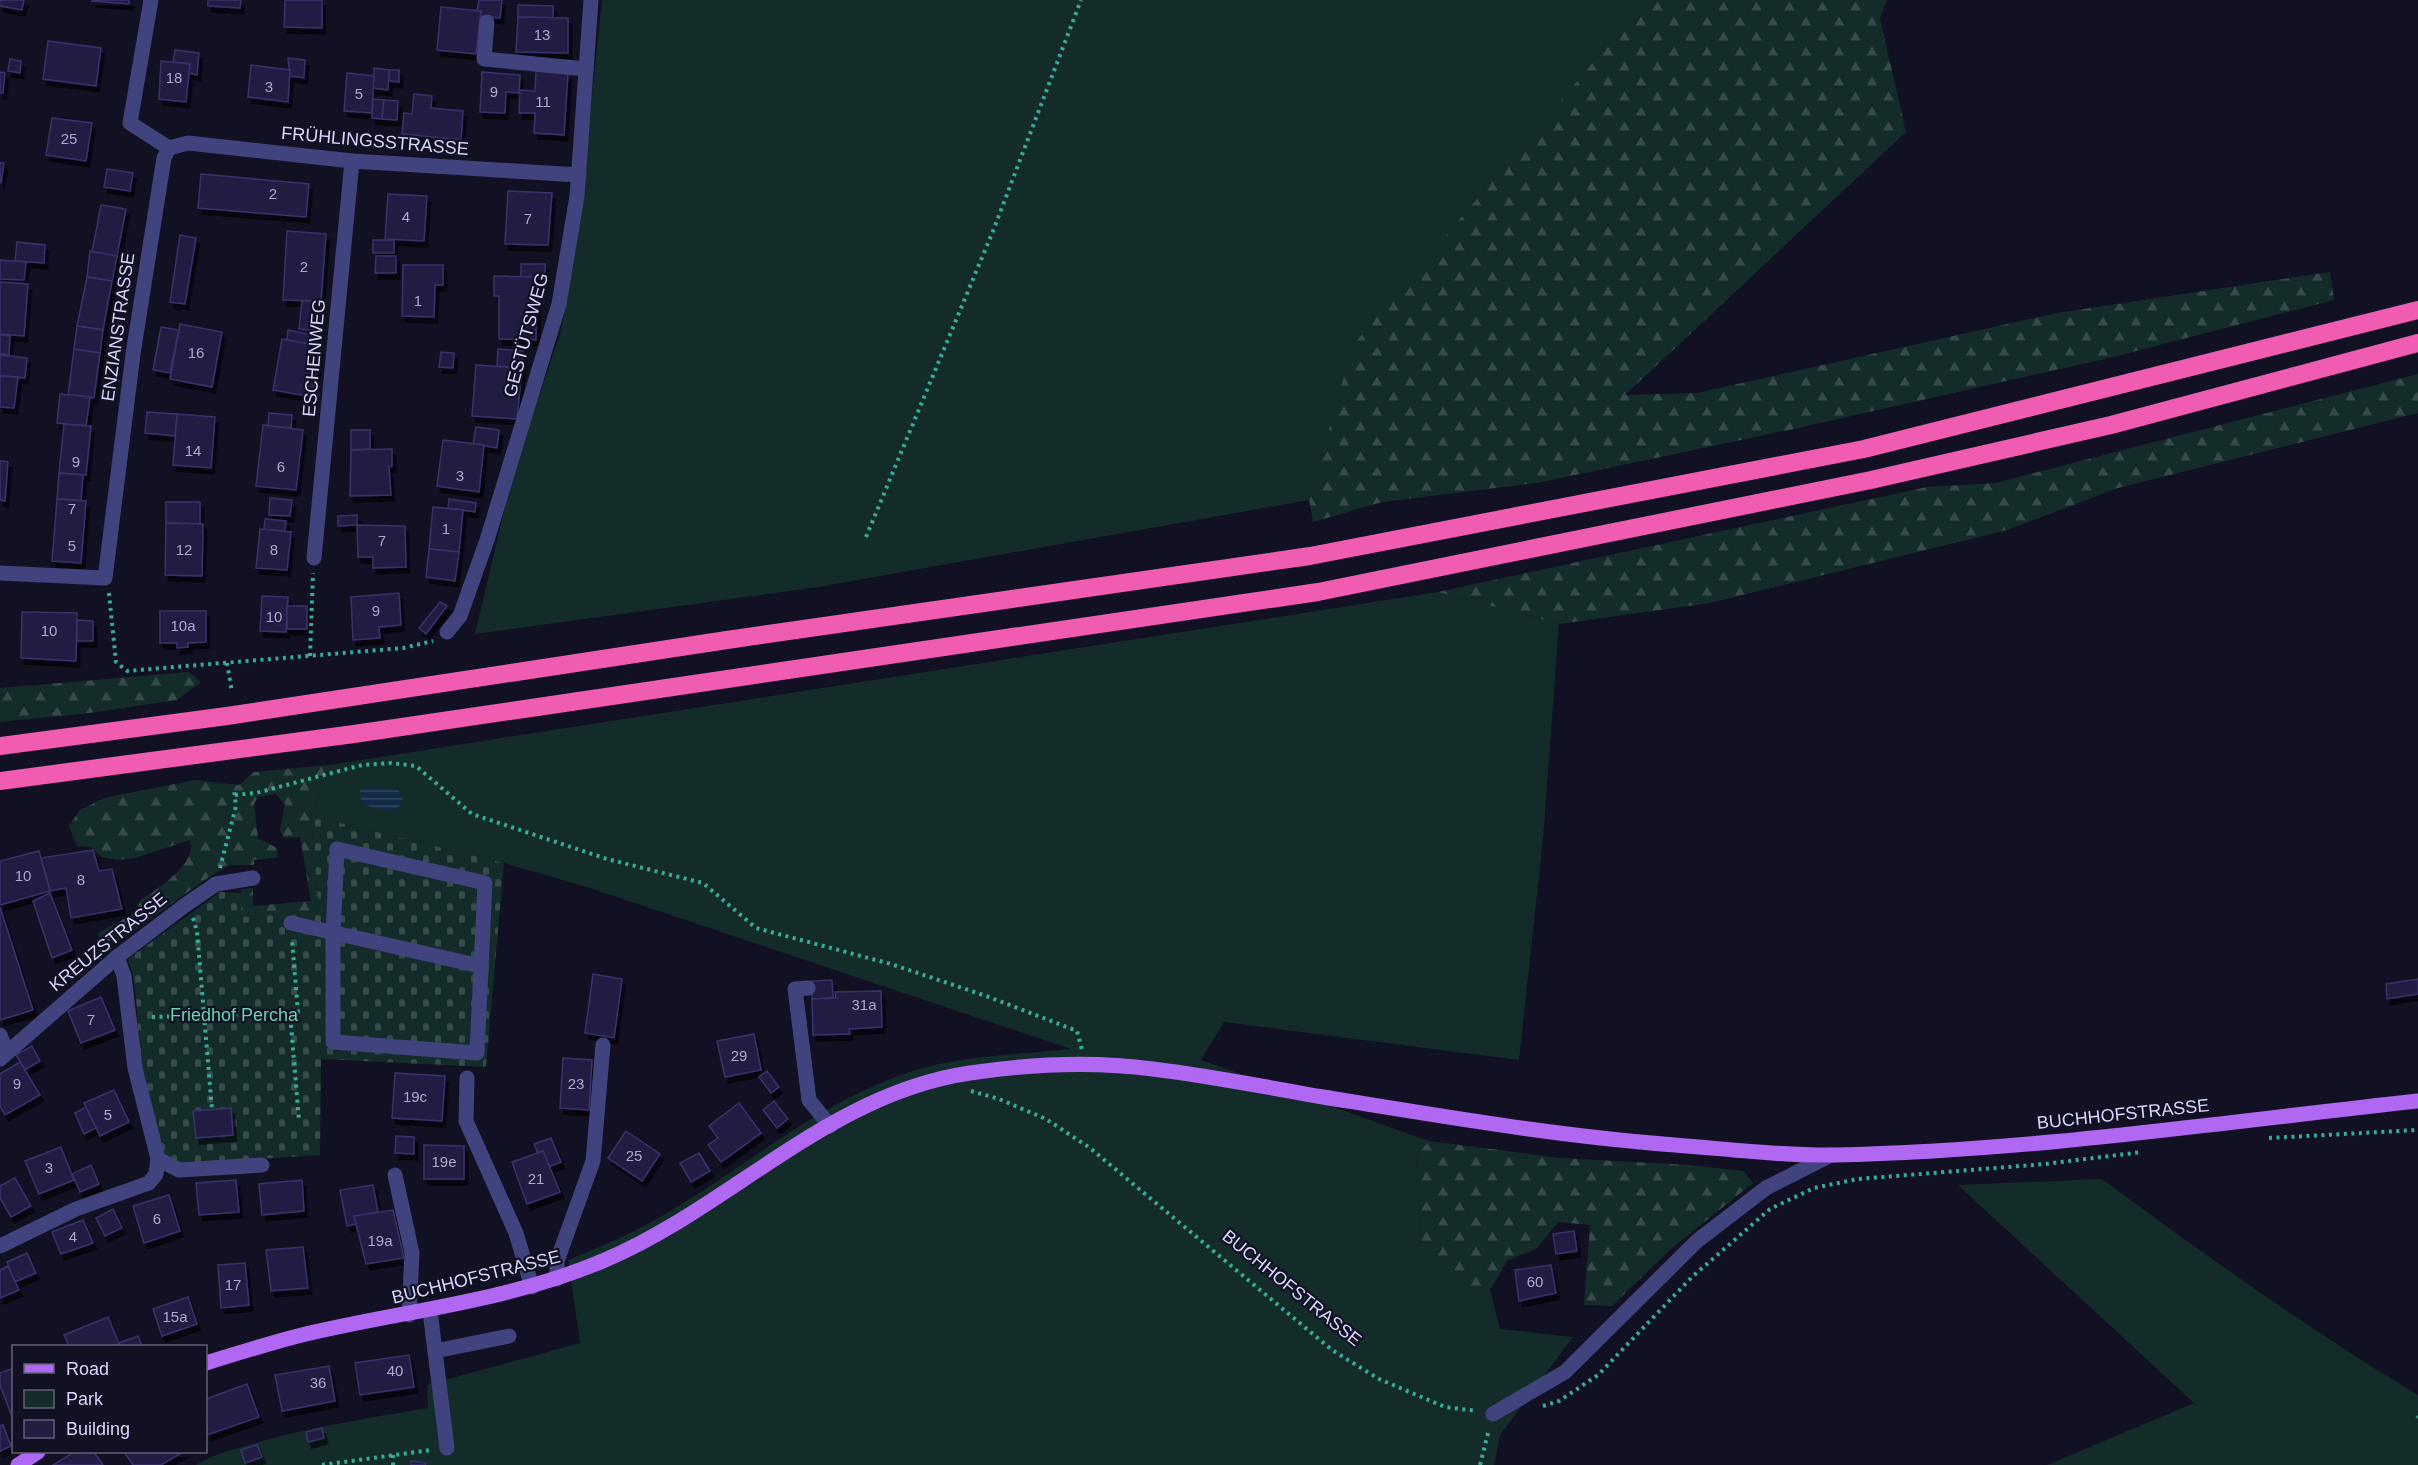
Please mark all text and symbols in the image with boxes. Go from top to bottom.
house number: 13 [534,26,550,43]
house number: 18 [166,69,182,86]
house number: 3 [265,78,273,95]
house number: 9 [490,83,498,100]
house number: 5 [355,85,363,102]
house number: 11 [535,93,551,110]
street label: FRÜHLINGSSTRASSE [280,123,470,159]
house number: 25 [61,130,77,147]
house number: 2 [269,185,277,202]
house number: 4 [402,208,410,225]
house number: 7 [524,210,532,227]
street label: ENZIANSTRASSE [98,251,138,403]
house number: 2 [300,258,308,275]
street label: GESTÜTSWEG [500,271,552,399]
house number: 1 [414,292,422,309]
street label: ESCHENWEG [299,298,329,418]
house number: 16 [188,344,204,361]
house number: 14 [185,442,201,459]
house number: 9 [72,453,80,470]
house number: 6 [277,458,285,475]
house number: 3 [456,467,464,484]
house number: 7 [68,500,76,517]
house number: 1 [442,520,450,537]
house number: 7 [378,532,386,549]
house number: 5 [68,537,76,554]
house number: 12 [176,541,192,558]
house number: 8 [270,541,278,558]
house number: 9 [372,602,380,619]
house number: 10 [266,608,282,625]
house number: 10a [170,617,196,634]
house number: 10 [41,622,57,639]
house number: 10 [15,867,31,884]
house number: 8 [77,871,85,888]
street label: KREUZSTRASSE [45,889,171,995]
house number: 31a [851,996,877,1013]
park label: Friedhof Percha [170,1005,299,1025]
house number: 7 [87,1011,95,1028]
house number: 29 [731,1047,747,1064]
house number: 9 [13,1075,21,1092]
house number: 23 [568,1075,584,1092]
house number: 19c [403,1088,428,1105]
street label: BUCHHOFSTRASSE [2036,1095,2210,1133]
house number: 5 [104,1106,112,1123]
house number: 25 [626,1147,642,1164]
house number: 19e [431,1153,457,1170]
house number: 3 [45,1159,53,1176]
house number: 21 [528,1170,544,1187]
house number: 6 [153,1210,161,1227]
street label: BUCHHOFSTRASSE [1218,1226,1366,1350]
house number: 4 [69,1228,77,1245]
house number: 19a [367,1232,393,1249]
street label: BUCHHOFSTRASSE [390,1246,562,1308]
house number: 60 [1527,1273,1543,1290]
house number: 17 [225,1276,241,1293]
house number: 15a [162,1308,188,1325]
legend [12,1345,207,1453]
text: Road [66,1359,109,1379]
house number: 40 [387,1362,403,1379]
house number: 36 [310,1374,326,1391]
text: Park [66,1389,104,1409]
text: Building [66,1419,130,1439]

